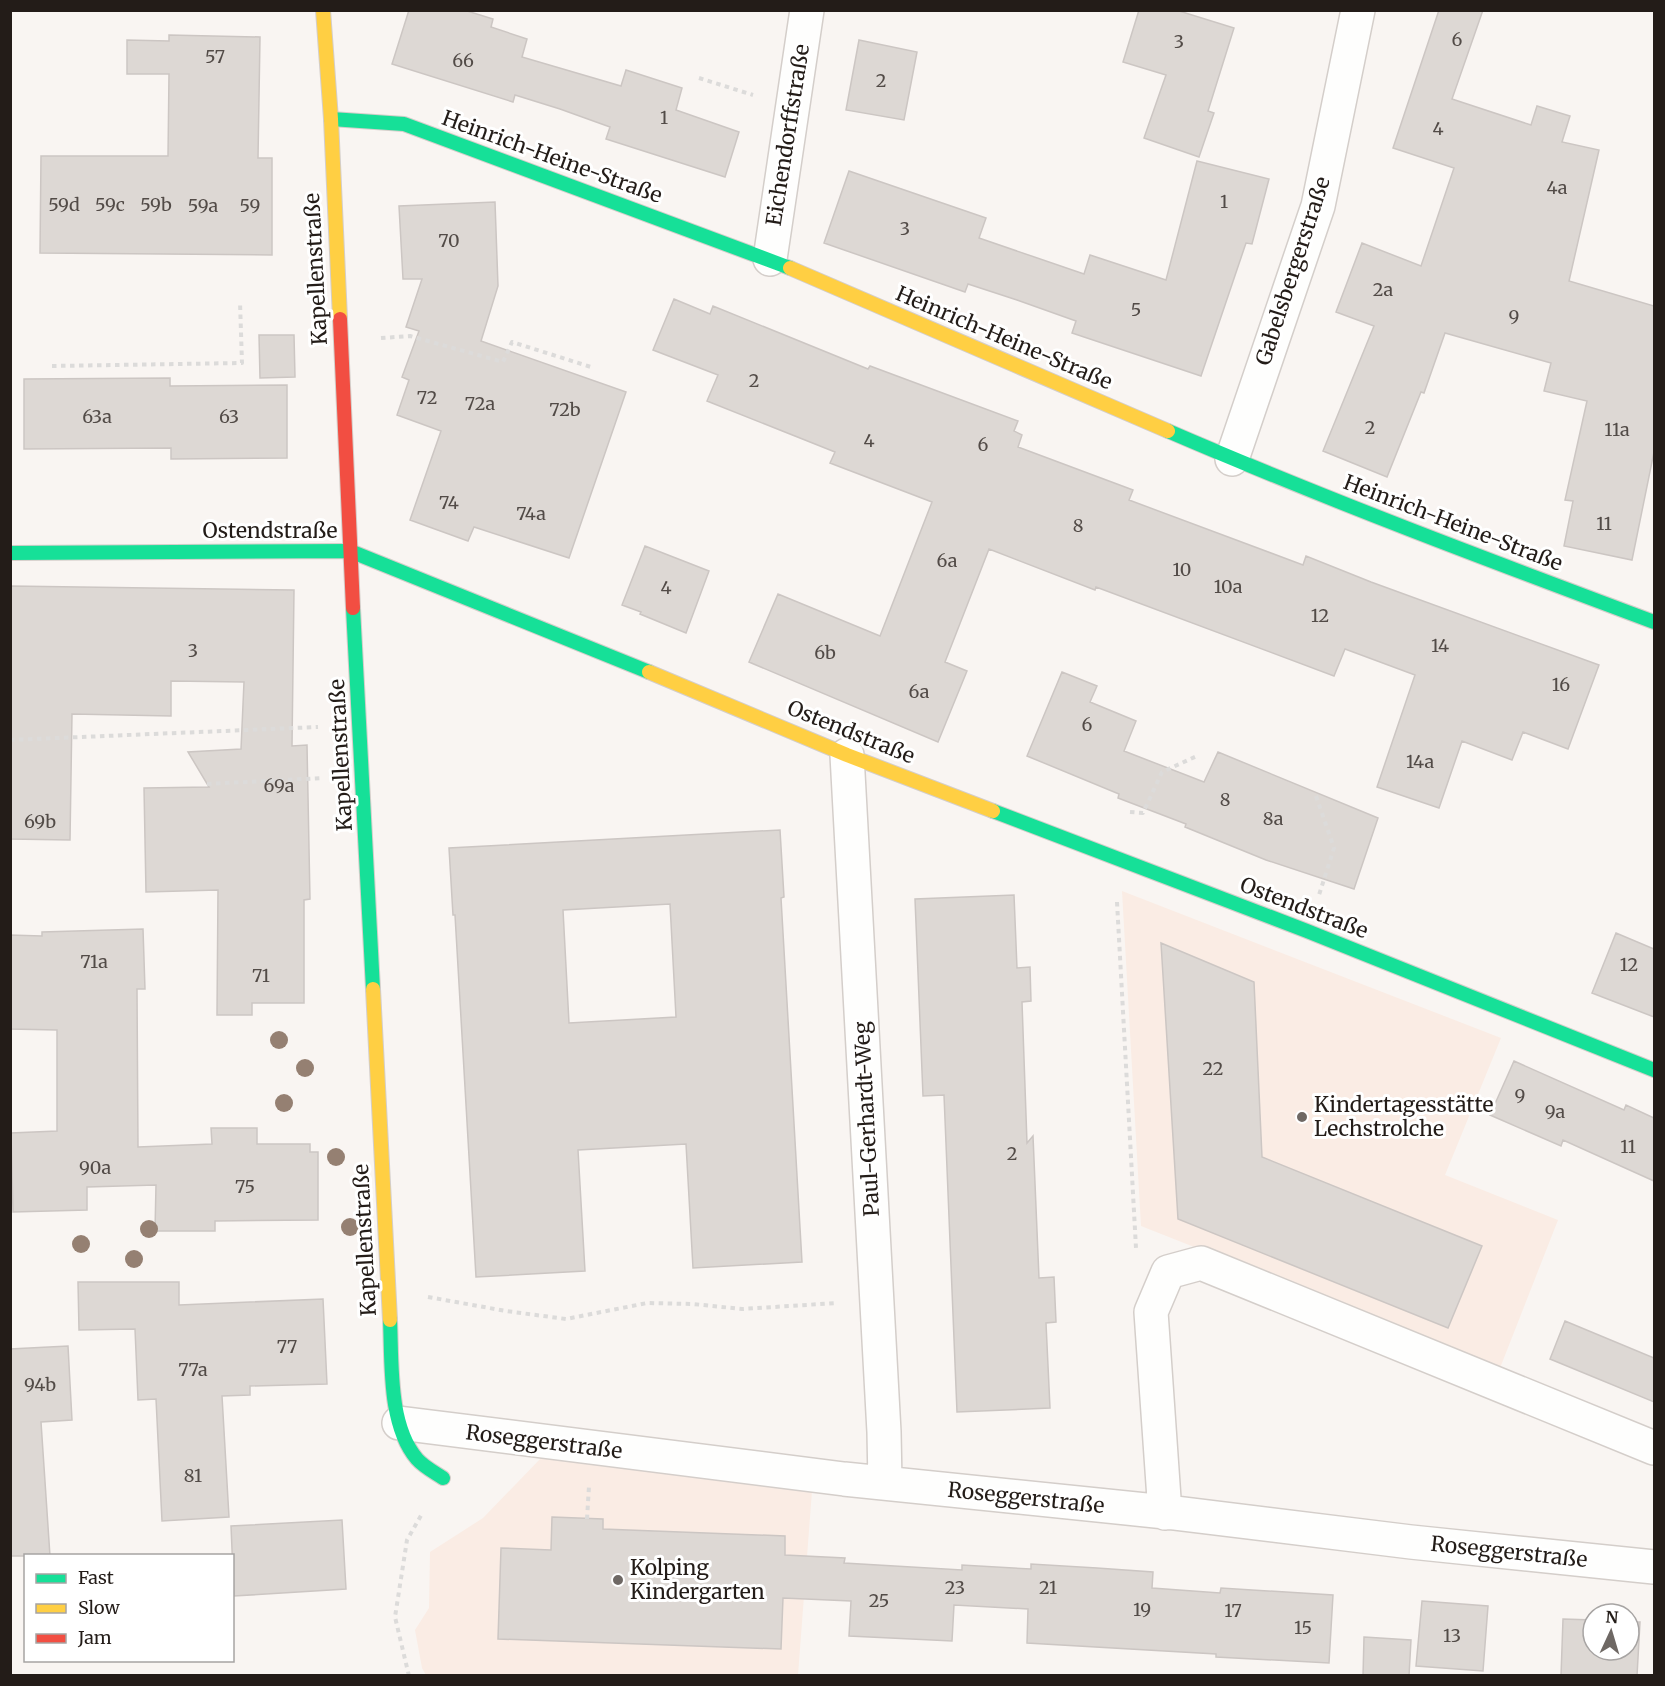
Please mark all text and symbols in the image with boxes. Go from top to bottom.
house number: 6 [1452,28,1463,51]
house number: 3 [1174,30,1184,53]
street label: Eichendorffstraße [760,42,815,228]
house number: 57 [205,45,225,68]
house number: 66 [452,49,474,72]
house number: 2 [876,69,886,92]
street label: Heinrich-Heine-Straße [438,104,666,209]
house number: 1 [660,106,668,129]
house number: 4 [1432,117,1444,140]
street label: Gabelsbergerstraße [1249,173,1336,369]
house number: 4a [1546,176,1568,199]
house number: 1 [1220,190,1228,213]
street label: Kapellenstraße [298,192,333,346]
house number: 59d [48,193,80,216]
house number: 59c [95,193,125,216]
house number: 59b [140,193,172,216]
house number: 59a [188,194,219,217]
house number: 59 [240,194,260,217]
house number: 3 [900,217,910,240]
house number: 70 [438,229,460,252]
house number: 2a [1373,278,1394,301]
street label: Heinrich-Heine-Straße [892,280,1116,395]
house number: 5 [1131,298,1141,321]
house number: 9 [1509,305,1519,328]
house number: 2 [749,369,759,392]
house number: 72 [417,386,437,409]
house number: 72a [465,392,496,415]
house number: 72b [549,398,581,421]
house number: 63a [82,405,112,428]
house number: 63 [219,405,239,428]
house number: 2 [1365,416,1375,439]
house number: 11a [1604,418,1630,441]
house number: 4 [863,429,875,452]
house number: 6 [978,433,989,456]
street label: Heinrich-Heine-Straße [1340,468,1567,577]
house number: 74 [439,491,459,514]
house number: 74a [516,502,546,525]
house number: 11 [1596,512,1612,535]
house number: 8 [1073,514,1083,537]
street label: Ostendstraße [202,517,338,544]
house number: 6a [937,549,958,572]
house number: 10 [1173,558,1191,581]
house number: 10a [1214,575,1243,598]
house number: 4 [660,576,672,599]
house number: 12 [1311,604,1329,627]
house number: 14 [1431,634,1449,657]
house number: 3 [188,639,198,662]
house number: 6b [814,641,836,664]
house number: 16 [1552,673,1570,696]
street label: Kapellenstraße [323,678,358,832]
house number: 6a [909,680,930,703]
street label: Ostendstraße [784,694,919,769]
house number: 6 [1082,713,1093,736]
house number: 14a [1406,750,1434,773]
house number: 69a [264,774,295,797]
house number: 8 [1220,788,1230,811]
house number: 8a [1263,807,1284,830]
house number: 69b [24,810,56,833]
street label: Ostendstraße [1236,871,1372,944]
house number: 71a [80,950,108,973]
house number: 12 [1620,953,1638,976]
house number: 71 [252,964,270,987]
street label: Paul-Gerhardt-Weg [848,1021,885,1217]
house number: 22 [1202,1057,1224,1080]
house number: 9 [1515,1084,1525,1107]
place label: Kindertagesstätte Lechstrolche [1314,1091,1493,1142]
house number: 9a [1545,1100,1566,1123]
marker: Kindertagesstätte Lechstrolche [1295,1110,1309,1124]
house number: 11 [1620,1135,1636,1158]
house number: 2 [1007,1142,1017,1165]
house number: 90a [79,1156,111,1179]
street label: Kapellenstraße [347,1163,382,1317]
house number: 75 [235,1175,255,1198]
house number: 77 [277,1335,297,1358]
house number: 77a [178,1358,208,1381]
house number: 94b [24,1373,56,1396]
street label: Roseggerstraße [464,1419,624,1465]
house number: 81 [184,1464,202,1487]
street label: Roseggerstraße [946,1476,1106,1519]
street label: Roseggerstraße [1429,1530,1589,1573]
legend [24,1554,234,1662]
place label: Kolping Kindergarten [630,1554,765,1605]
text: Fast [78,1566,114,1589]
marker: Kolping Kindergarten [611,1573,625,1587]
house number: 23 [945,1576,965,1599]
house number: 21 [1039,1576,1057,1599]
house number: 25 [869,1589,889,1612]
text: Slow [78,1596,121,1619]
house number: 19 [1133,1598,1151,1621]
house number: 17 [1224,1599,1242,1622]
north arrow [1581,1602,1641,1662]
text: N [1605,1607,1619,1627]
house number: 15 [1294,1616,1312,1639]
house number: 13 [1443,1624,1461,1647]
text: Jam [77,1626,112,1649]

